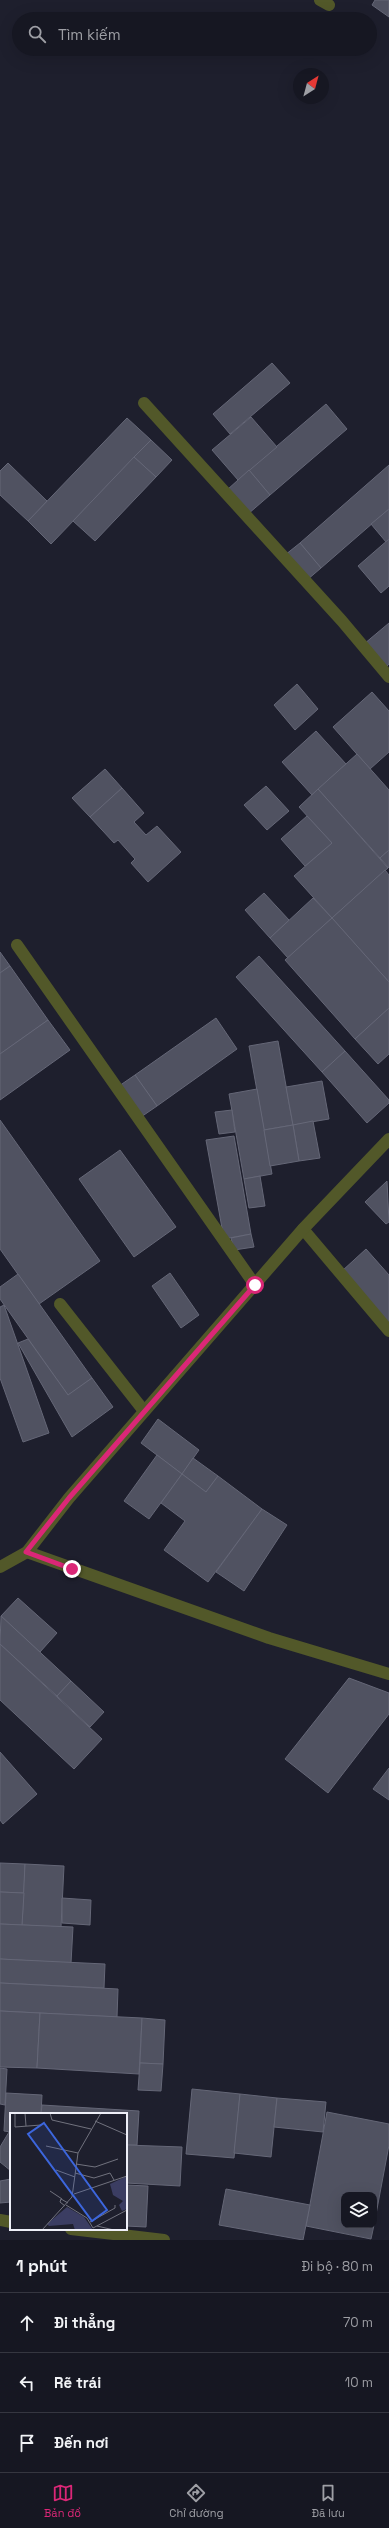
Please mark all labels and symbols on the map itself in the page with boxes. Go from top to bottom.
north arrow [293,68,329,104]
route start [246,1276,264,1294]
route end [63,1560,81,1578]
inset map [10,2113,127,2230]

